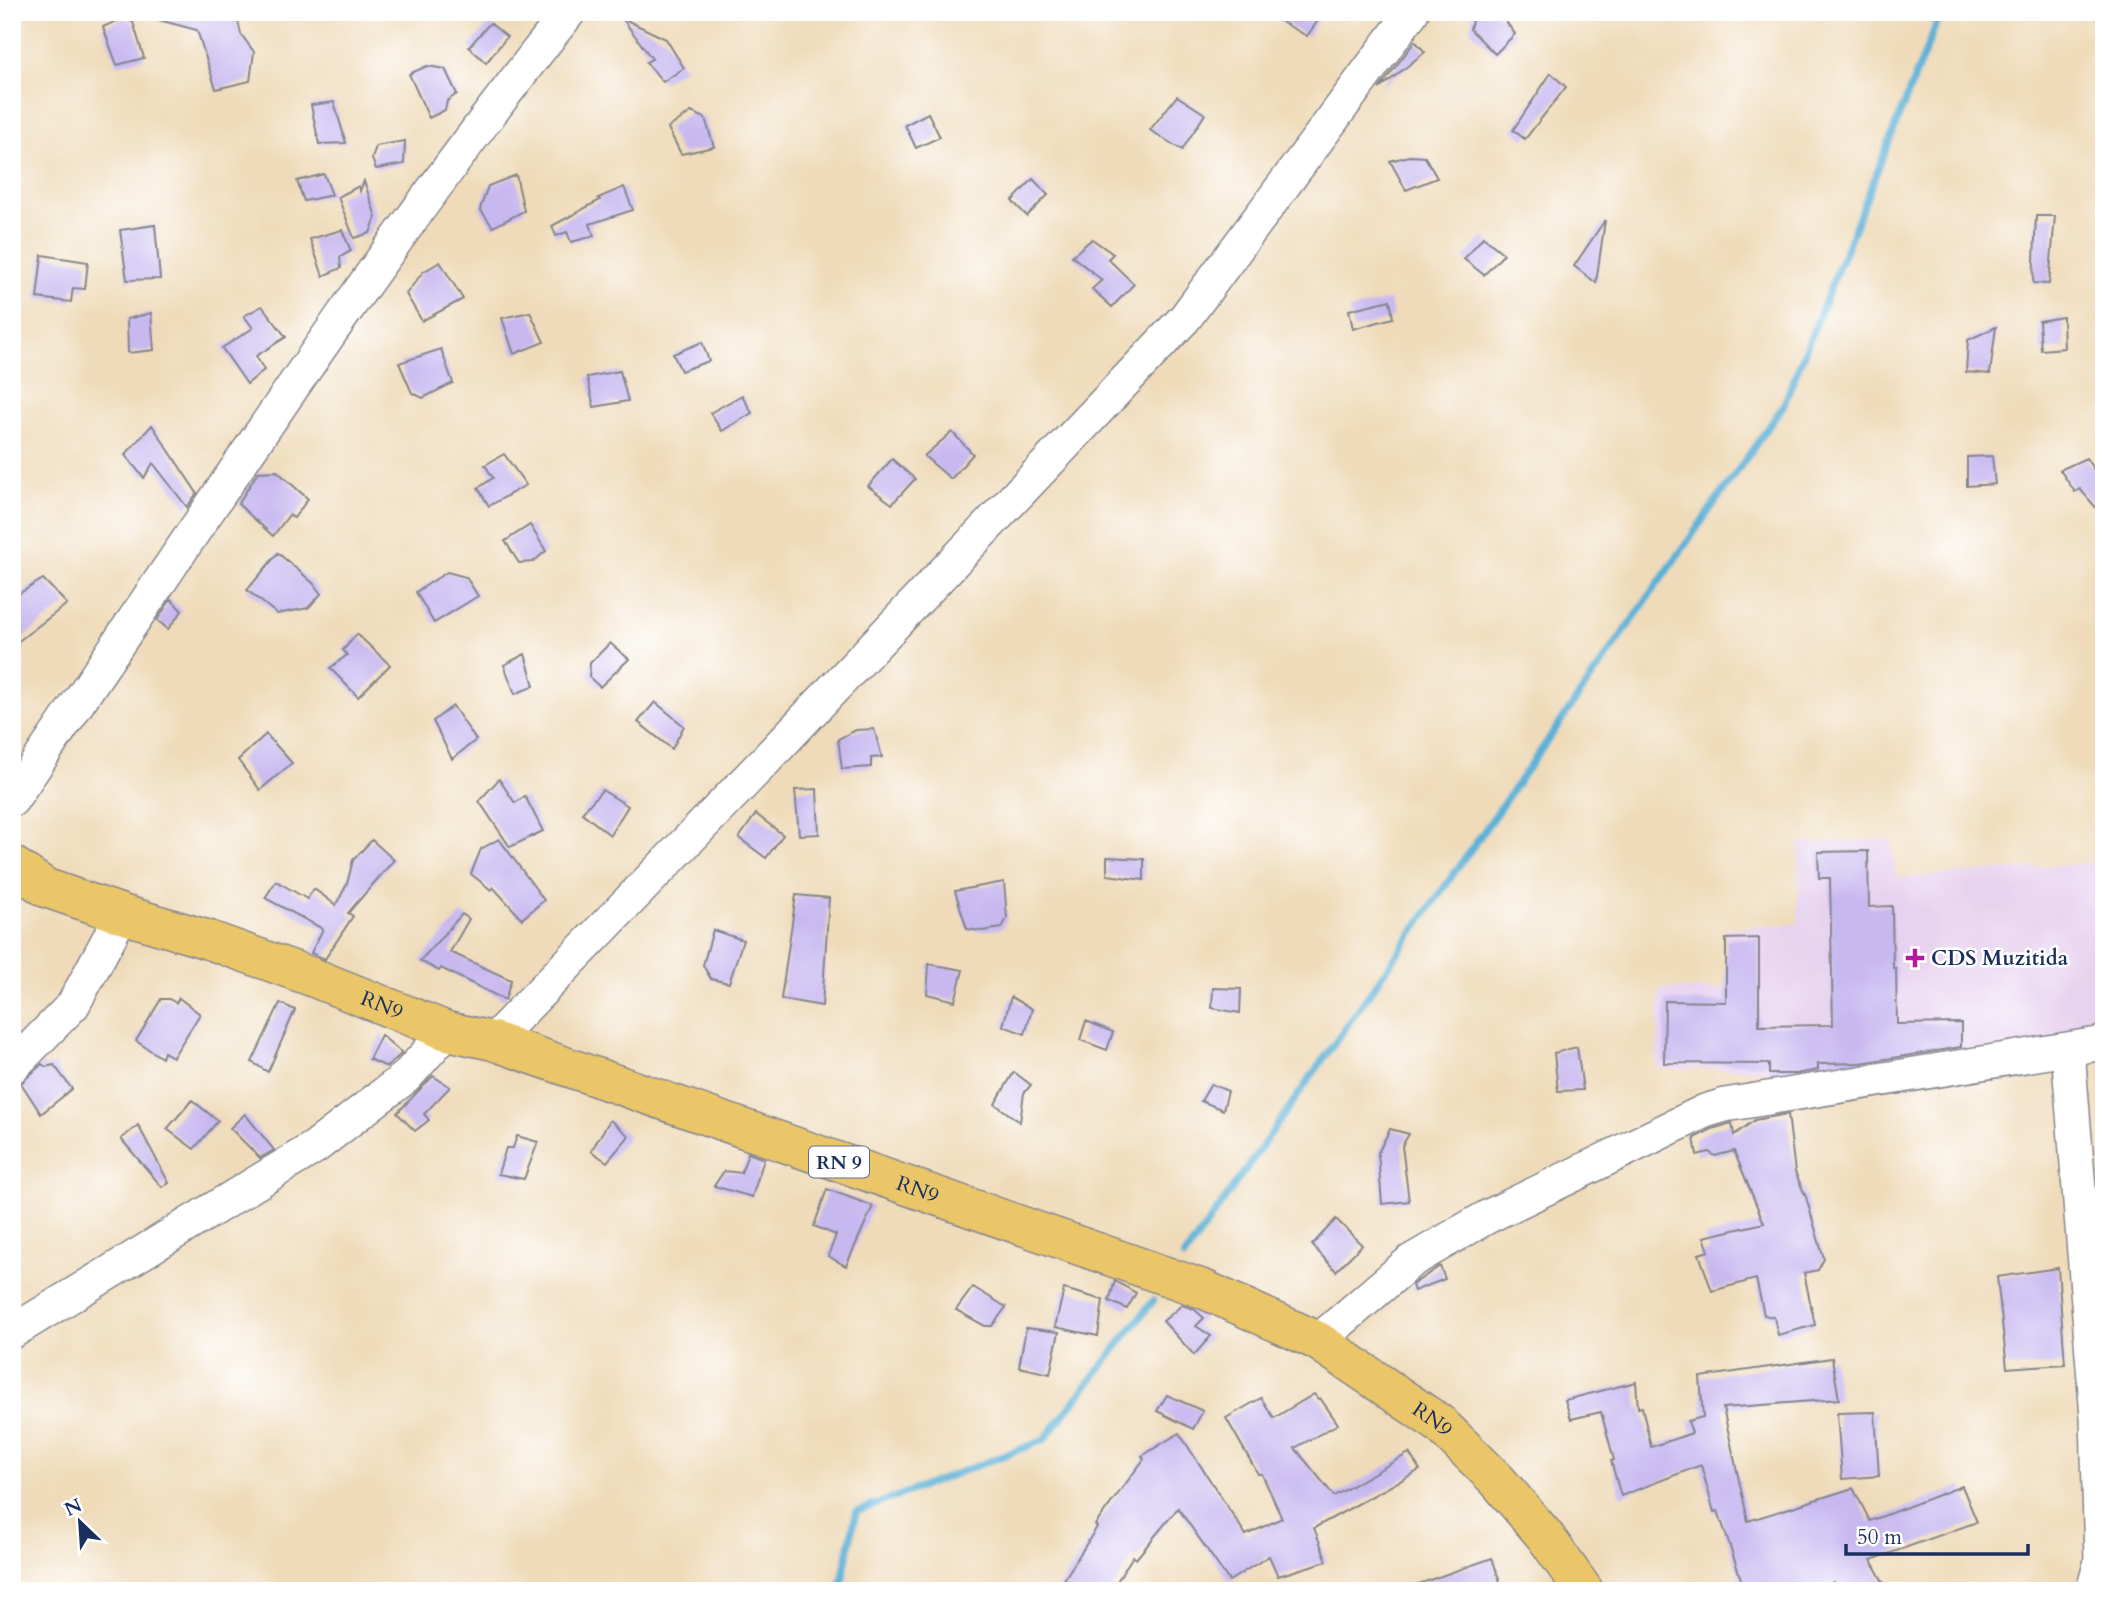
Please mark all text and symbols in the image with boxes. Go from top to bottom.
place label: CDS Muzitida [1931,944,2069,973]
marker: CDS Muzitida [1905,948,1925,968]
street label: RN9 [356,984,407,1027]
road number: RN 9 [809,1146,869,1178]
street label: RN9 [892,1169,943,1211]
street label: RN9 [1406,1395,1459,1444]
north arrow [46,1488,116,1558]
text: N [60,1492,87,1523]
scale bar [1846,1512,2028,1556]
text: 50 m [1857,1523,1902,1552]

